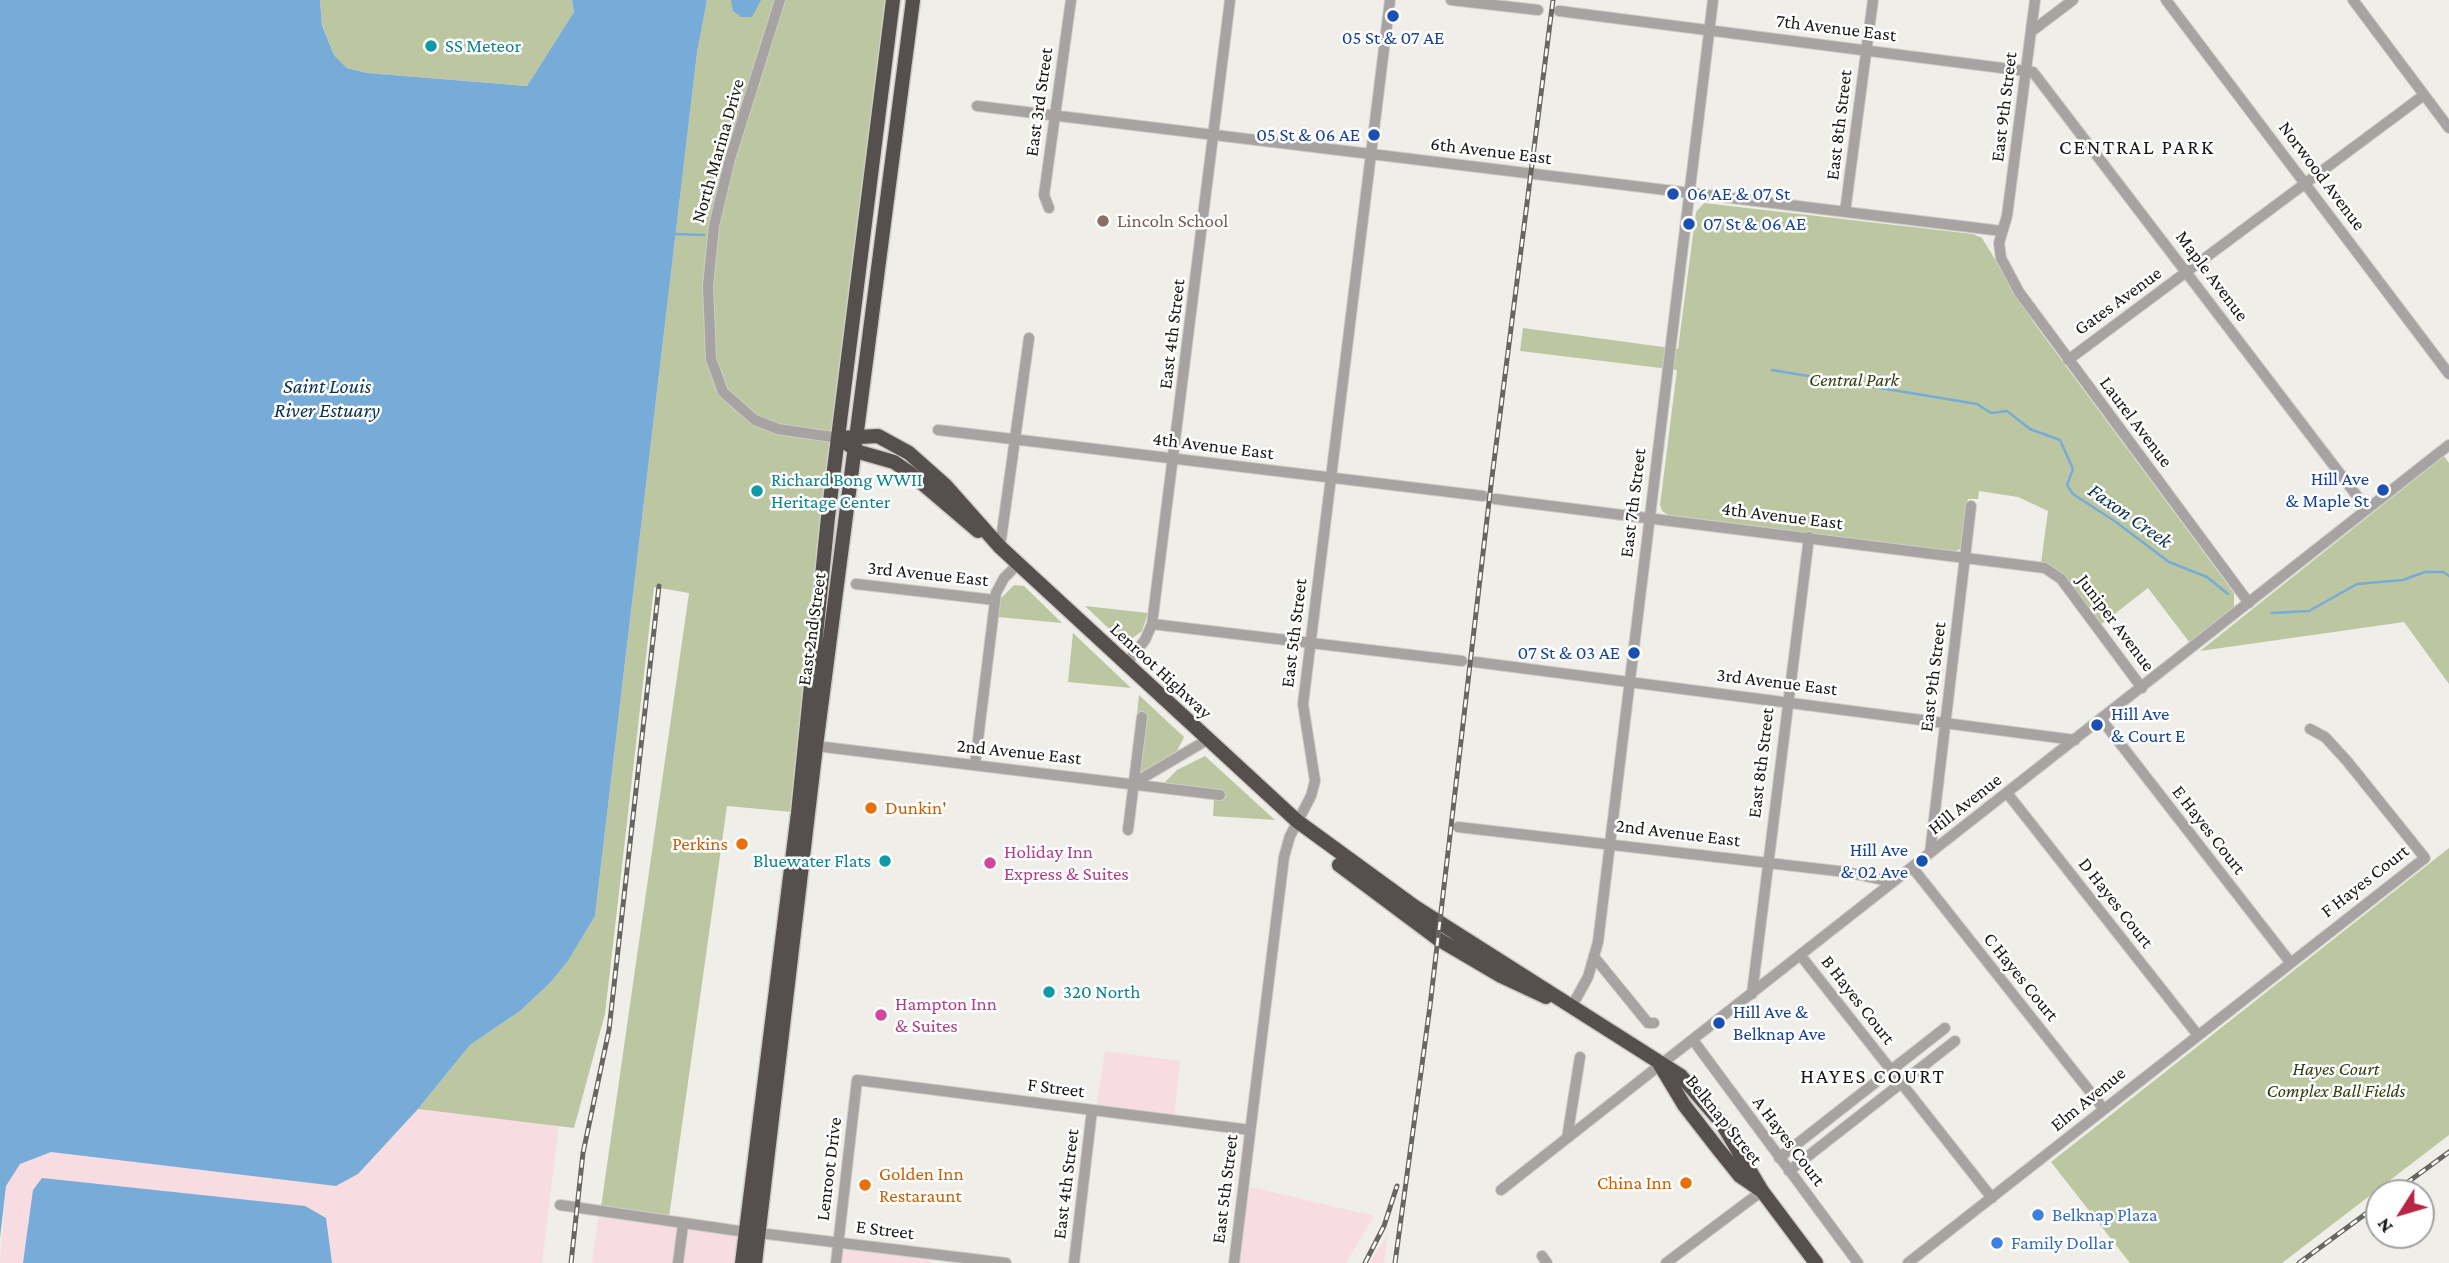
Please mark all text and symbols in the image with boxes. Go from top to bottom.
marker: 05 St & 07 AE [1385,8,1401,24]
street label: 7th Avenue East [1775,9,1897,47]
place label: 05 St & 07 AE [1342,27,1444,49]
place label: SS Meteor [445,35,521,57]
marker: SS Meteor [423,38,439,54]
street label: East 3rd Street [1020,46,1058,158]
street label: East 9th Street [1986,51,2022,163]
street label: East 8th Street [1821,68,1857,182]
street label: North Marina Drive [687,76,749,226]
street label: Norwood Avenue [2274,117,2370,235]
place label: 05 St & 06 AE [1256,124,1360,146]
marker: 05 St & 06 AE [1366,127,1382,143]
street label: 6th Avenue East [1429,132,1553,170]
district label: CENTRAL PARK [2061,135,2213,161]
place label: 06 AE & 07 St [1687,183,1790,205]
marker: 06 AE & 07 St [1665,186,1681,202]
place label: Lincoln School [1117,210,1228,232]
marker: Lincoln School [1095,213,1111,229]
place label: 07 St & 06 AE [1703,213,1806,235]
marker: 07 St & 06 AE [1681,216,1697,232]
street label: Maple Avenue [2171,226,2253,326]
street label: Gates Avenue [2070,262,2166,340]
street label: East 4th Street [1154,278,1190,390]
park label: Central Park [1809,369,1899,391]
street label: Laurel Avenue [2095,372,2177,472]
water label: Saint Louis River Estuary [274,374,380,424]
street label: 4th Avenue East [1151,427,1275,465]
street label: East 7th Street [1615,447,1651,559]
place label: Hill Ave & Maple St [2286,468,2369,512]
place label: Richard Bong WWII Heritage Center [771,469,922,513]
water label: Faxon Creek [2083,478,2177,554]
marker: Hill Ave & Maple St [2375,482,2391,498]
marker: Richard Bong WWII Heritage Center [749,483,765,499]
street label: 4th Avenue East [1720,497,1844,535]
street label: 3rd Avenue East [866,556,990,592]
street label: Juniper Avenue [2072,570,2160,676]
street label: East 2nd Street [793,571,831,687]
street label: East 5th Street [1276,577,1312,689]
street label: Lenroot Highway [1105,618,1217,724]
street label: East 9th Street [1915,621,1951,733]
place label: 07 St & 03 AE [1518,642,1620,664]
marker: 07 St & 03 AE [1626,645,1642,661]
street label: 3rd Avenue East [1715,663,1839,701]
place label: Hill Ave & Court E [2111,703,2185,747]
street label: East 8th Street [1743,706,1779,820]
marker: Hill Ave & Court E [2089,717,2105,733]
street label: 2nd Avenue East [956,734,1082,770]
street label: Hill Avenue [1924,768,2006,840]
street label: E Hayes Court [2167,781,2251,879]
place label: Dunkin' [885,797,947,819]
marker: Dunkin' [863,800,879,816]
street label: 2nd Avenue East [1614,814,1742,852]
place label: Perkins [672,833,728,855]
marker: Perkins [734,836,750,852]
place label: Hill Ave & 02 Ave [1841,839,1908,883]
street label: F Hayes Court [2316,839,2414,923]
place label: Holiday Inn Express & Suites [1004,841,1129,885]
place label: Bluewater Flats [753,850,871,872]
marker: Bluewater Flats [877,853,893,869]
marker: Hill Ave & 02 Ave [1914,853,1930,869]
street label: D Hayes Court [2073,853,2159,953]
marker: Holiday Inn Express & Suites [982,855,998,871]
street label: C Hayes Court [1978,928,2064,1026]
street label: B Hayes Court [1816,951,1900,1049]
place label: 320 North [1063,981,1140,1003]
marker: 320 North [1041,984,1057,1000]
place label: Hampton Inn & Suites [895,993,997,1037]
place label: Hill Ave & Belknap Ave [1733,1001,1826,1045]
marker: Hampton Inn & Suites [873,1007,889,1023]
marker: Hill Ave & Belknap Ave [1711,1015,1727,1031]
park label: Hayes Court Complex Ball Fields [2267,1058,2405,1102]
street label: Elm Avenue [2046,1062,2130,1136]
district label: HAYES COURT [1802,1064,1944,1090]
street label: Belknap Street [1681,1070,1767,1170]
street label: F Street [1026,1073,1086,1103]
street label: A Hayes Court [1748,1091,1830,1191]
street label: Lenroot Drive [811,1116,847,1222]
street label: East 4th Street [1048,1128,1084,1240]
street label: East 5th Street [1207,1133,1243,1245]
place label: Golden Inn Restaraunt [879,1163,964,1207]
place label: China Inn [1597,1172,1672,1194]
marker: China Inn [1678,1175,1694,1191]
marker: Golden Inn Restaraunt [857,1177,873,1193]
north arrow [2365,1179,2435,1249]
place label: Belknap Plaza [2052,1204,2158,1226]
marker: Belknap Plaza [2030,1207,2046,1223]
text: N [2372,1214,2397,1237]
street label: E Street [855,1215,915,1245]
place label: Family Dollar [2011,1232,2114,1254]
marker: Family Dollar [1989,1235,2005,1251]

